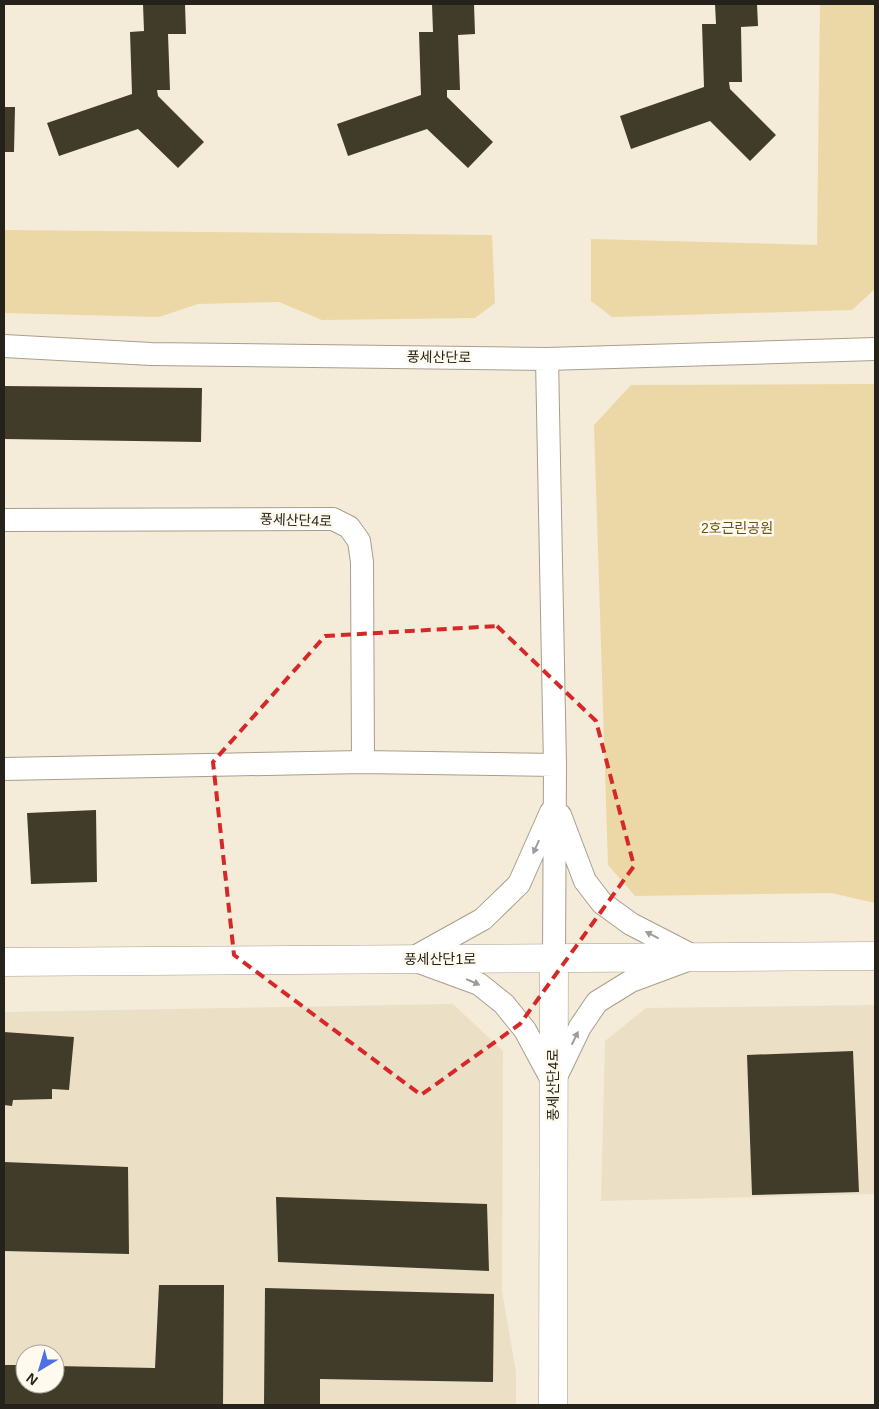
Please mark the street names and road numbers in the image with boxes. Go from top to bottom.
street label: 풍세산단로 [407,348,471,366]
street label: 풍세산단4로 [260,511,332,529]
street label: 풍세산단1로 [404,951,476,967]
street label: 풍세산단4로 [545,1049,561,1121]

